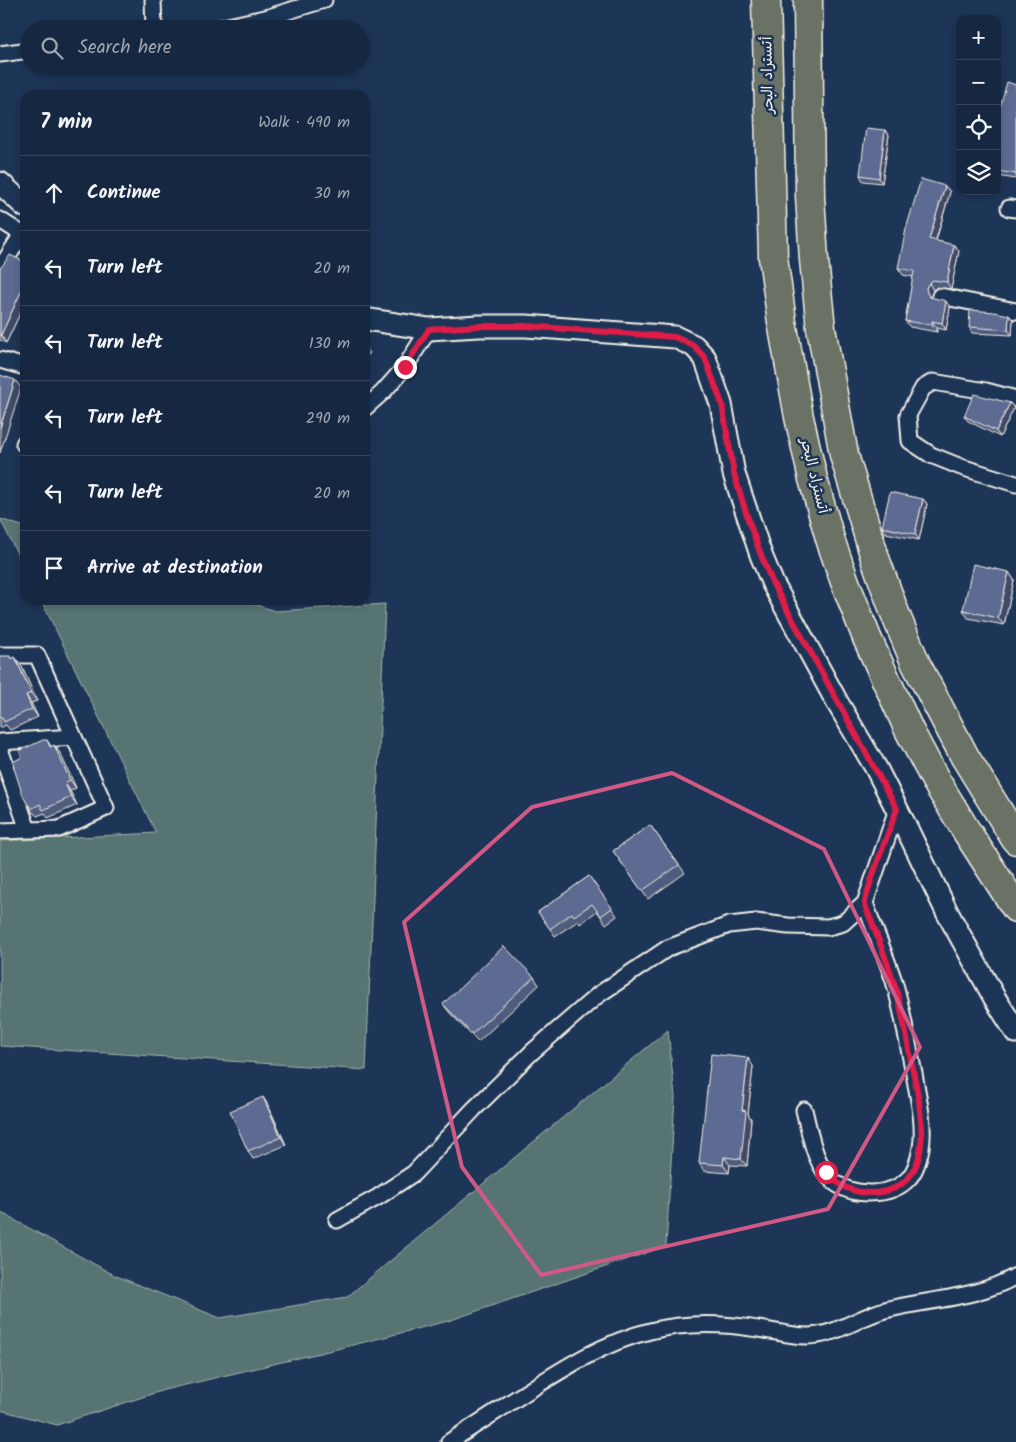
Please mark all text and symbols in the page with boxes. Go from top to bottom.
map controls [956,15,1001,195]
button: + [956,15,1001,60]
search box [20,20,370,75]
text: Search here [78,33,172,63]
icon: search [38,34,66,62]
street label: أتستراد البحر [755,36,781,115]
button: − [956,60,1001,105]
button: locate [956,105,1001,150]
text: 7 min [40,106,92,139]
text: Walk · 490 m [258,110,350,135]
button: layers [956,150,1001,195]
text: Continue [87,178,160,208]
icon: ahead [40,179,68,207]
text: 30 m [314,181,350,206]
text: Turn left [87,253,162,283]
icon: left [40,254,68,282]
text: 20 m [314,256,350,281]
text: Turn left [87,328,162,358]
icon: left [40,329,68,357]
text: 130 m [309,331,350,356]
route end [394,356,417,379]
text: Turn left [87,403,162,433]
icon: left [40,404,68,432]
text: 290 m [306,406,350,431]
street label: أتستراد البحر [793,435,835,517]
text: Turn left [87,478,162,508]
icon: left [40,479,68,507]
text: 20 m [314,481,350,506]
text: Arrive at destination [87,553,263,583]
icon: arrive [40,554,68,582]
route start [815,1161,838,1184]

